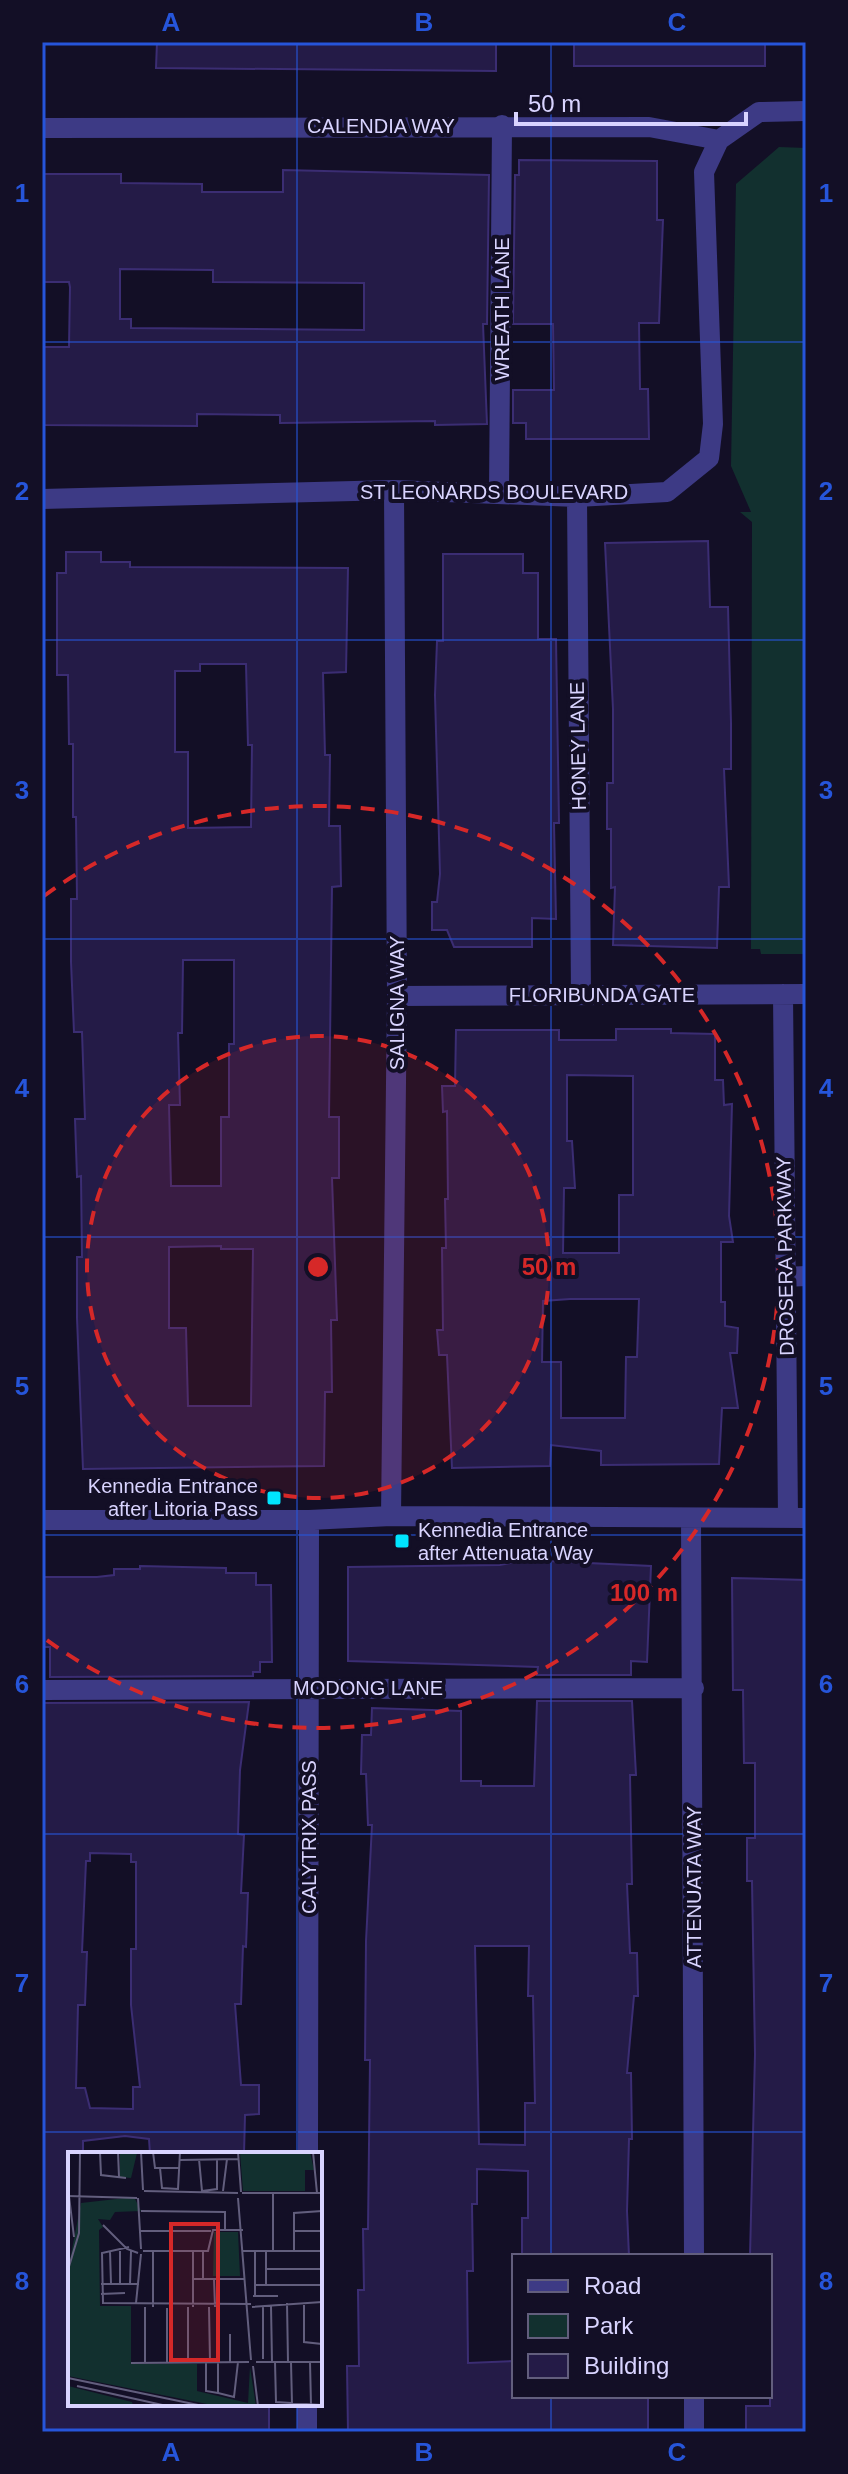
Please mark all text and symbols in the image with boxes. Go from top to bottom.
text: A [162,7,181,37]
text: B [415,7,433,37]
text: C [668,7,687,37]
scale bar [516,76,746,126]
text: 50 m [528,90,581,117]
street label: CALENDIA WAY [307,115,455,137]
text: 1 [15,178,29,208]
text: 1 [819,178,833,208]
street label: WREATH LANE [491,238,513,380]
text: 2 [15,476,29,506]
text: 2 [819,476,833,506]
street label: ST LEONARDS BOULEVARD [360,481,628,503]
street label: HONEY LANE [566,682,590,810]
text: 3 [15,775,29,805]
text: 3 [819,775,833,805]
street label: SALIGNA WAY [386,936,408,1070]
street label: FLORIBUNDA GATE [509,984,695,1006]
text: 4 [15,1073,30,1103]
text: 4 [819,1073,834,1103]
street label: DROSERA PARKWAY [772,1156,798,1356]
centre of rings [304,1253,332,1281]
text: 50 m [522,1253,576,1280]
text: 5 [15,1371,29,1401]
text: 5 [819,1371,833,1401]
place label: Kennedia Entrance after Litoria Pass [88,1475,258,1520]
marker: Kennedia Entrance after Litoria Pass [265,1489,283,1507]
place label: Kennedia Entrance after Attenuata Way [418,1519,593,1564]
marker: Kennedia Entrance after Attenuata Way [393,1532,411,1550]
text: 100 m [610,1579,678,1606]
text: 6 [15,1669,29,1699]
text: 6 [819,1669,833,1699]
street label: MODONG LANE [293,1677,443,1699]
street label: CALYTRIX PASS [298,1760,320,1914]
street label: ATTENUATA WAY [683,1806,705,1968]
text: 7 [15,1968,29,1998]
text: 7 [819,1968,833,1998]
inset map [68,2152,322,2406]
legend [512,2254,772,2398]
text: 8 [15,2266,29,2296]
text: 8 [819,2266,833,2296]
text: Road [584,2272,641,2299]
text: Park [584,2312,634,2339]
text: Building [584,2352,669,2379]
text: A [162,2437,181,2467]
text: B [415,2437,433,2467]
text: C [668,2437,687,2467]

